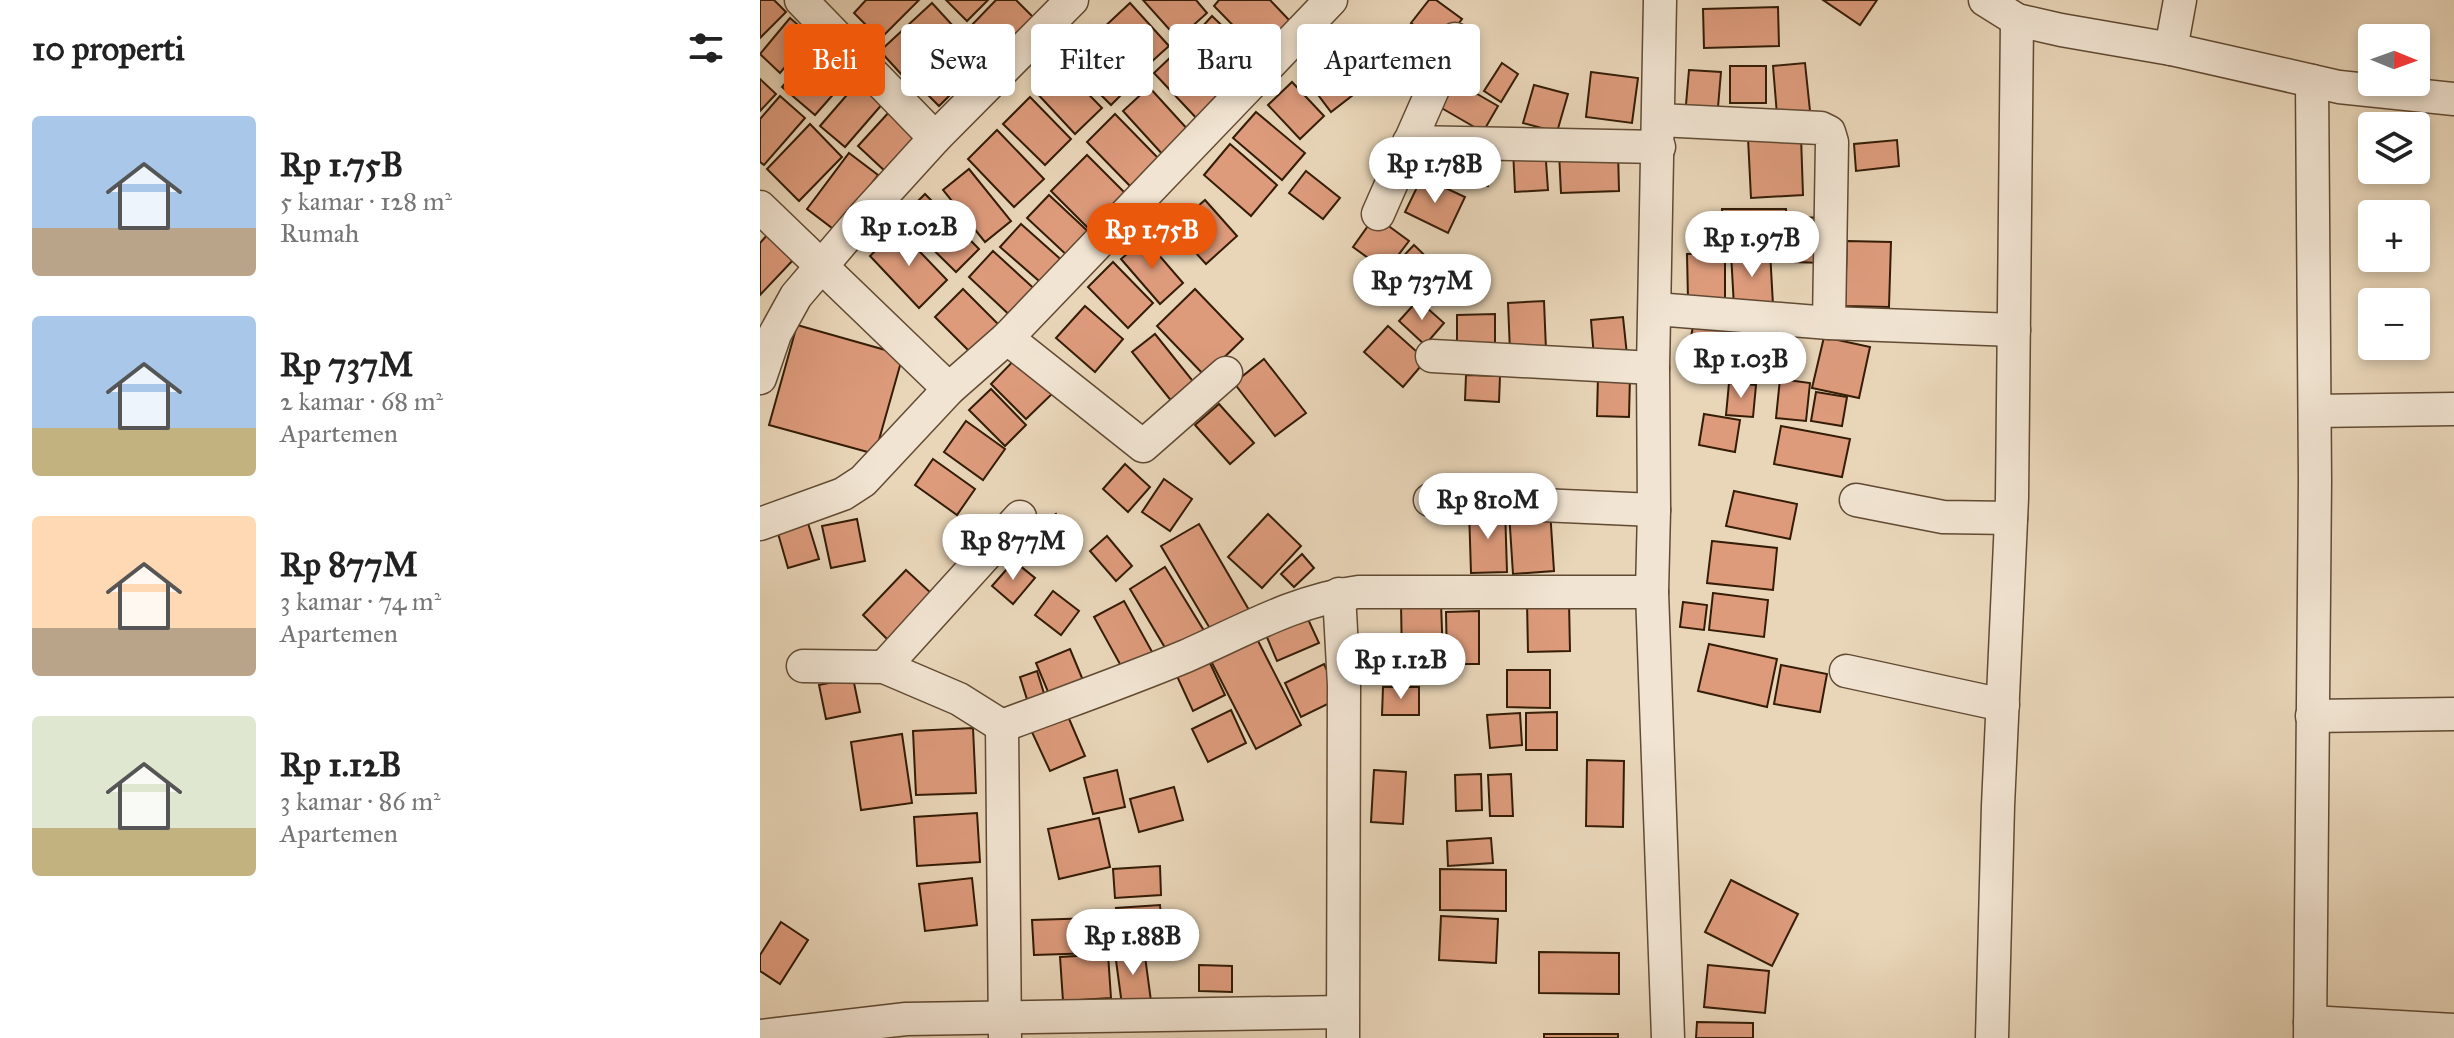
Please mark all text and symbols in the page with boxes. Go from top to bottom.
chip: Beli [784,24,885,96]
chip: Sewa [901,24,1015,96]
chip: Filter [1031,24,1153,96]
chip: Baru [1169,24,1281,96]
chip: Apartemen [1297,24,1480,96]
north arrow [2358,24,2430,96]
map controls [2358,24,2430,360]
icon: filters [684,26,728,70]
text: 10 properti [32,28,185,69]
button: layers [2358,112,2430,184]
pin: Rp 1.78B [1352,137,1518,205]
text: Rp 1.75B [280,144,403,185]
text: Rp 1.78B [1387,147,1483,179]
icon: home [96,148,192,244]
text: 5 kamar · 128 m² [280,185,452,217]
pin: Rp 1.02B [826,200,992,268]
button: + [2358,200,2430,272]
pin: Rp 1.75B [1069,203,1235,271]
text: Rp 1.02B [860,210,958,242]
pin: Rp 1.97B [1669,211,1835,279]
text: Rp 1.75B [1105,213,1199,245]
text: Rumah [280,217,359,249]
text: Rp 1.97B [1703,221,1801,253]
pin: Rp 737M [1348,254,1496,322]
text: Rp 737M [1371,264,1473,296]
button: − [2358,288,2430,360]
pin: Rp 1.03B [1658,332,1824,400]
text: Rp 1.03B [1693,342,1789,374]
text: Rp 737M [280,344,413,385]
icon: home [96,348,192,444]
text: 2 kamar · 68 m² [280,385,443,417]
text: Apartemen [280,417,398,449]
pin: Rp 810M [1414,473,1562,541]
text: Rp 810M [1437,483,1539,515]
pin: Rp 877M [939,514,1087,582]
text: Rp 877M [960,524,1066,556]
text: Rp 877M [280,544,418,585]
icon: home [96,548,192,644]
text: 3 kamar · 74 m² [280,585,441,617]
text: Apartemen [280,617,398,649]
pin: Rp 1.12B [1318,633,1484,701]
text: Rp 1.12B [1355,643,1447,675]
text: Rp 1.12B [280,744,401,785]
icon: home [96,748,192,844]
text: 3 kamar · 86 m² [280,785,441,817]
text: Apartemen [280,817,398,849]
pin: Rp 1.88B [1050,909,1216,977]
text: Rp 1.88B [1084,919,1182,951]

